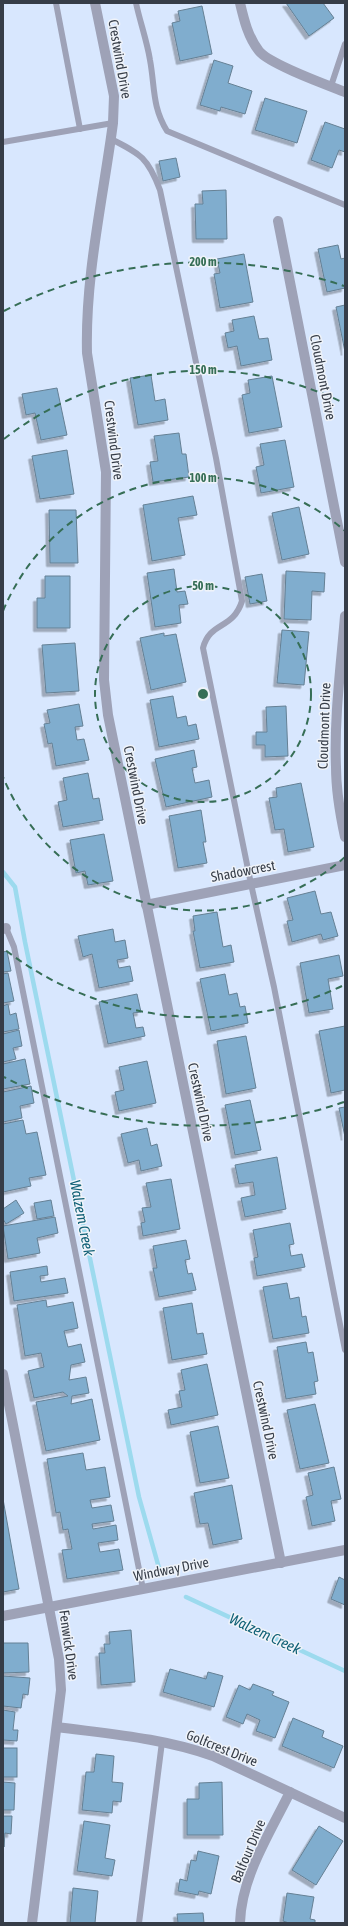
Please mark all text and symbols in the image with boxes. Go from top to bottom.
street label: Crestwind Drive [105,18,135,100]
text: 200 m [189,255,217,269]
street label: Cloudmont Drive [307,333,339,421]
text: 150 m [189,363,217,377]
street label: Crestwind Drive [101,399,127,481]
text: 100 m [189,471,217,485]
text: 50 m [192,579,214,593]
street label: Cloudmont Drive [314,683,334,769]
centre of rings [196,687,210,701]
street label: Crestwind Drive [121,744,151,826]
street label: Shadowcrest [210,857,276,885]
street label: Crestwind Drive [185,1061,217,1143]
water label: Walzem Creek [67,1179,98,1258]
street label: Crestwind Drive [250,1379,282,1461]
street label: Windway Drive [132,1554,210,1584]
street label: Fenwick Drive [56,1609,82,1681]
water label: Walzem Creek [227,1610,304,1658]
street label: Golfcrest Drive [184,1726,260,1770]
street label: Balfour Drive [227,1817,269,1885]

